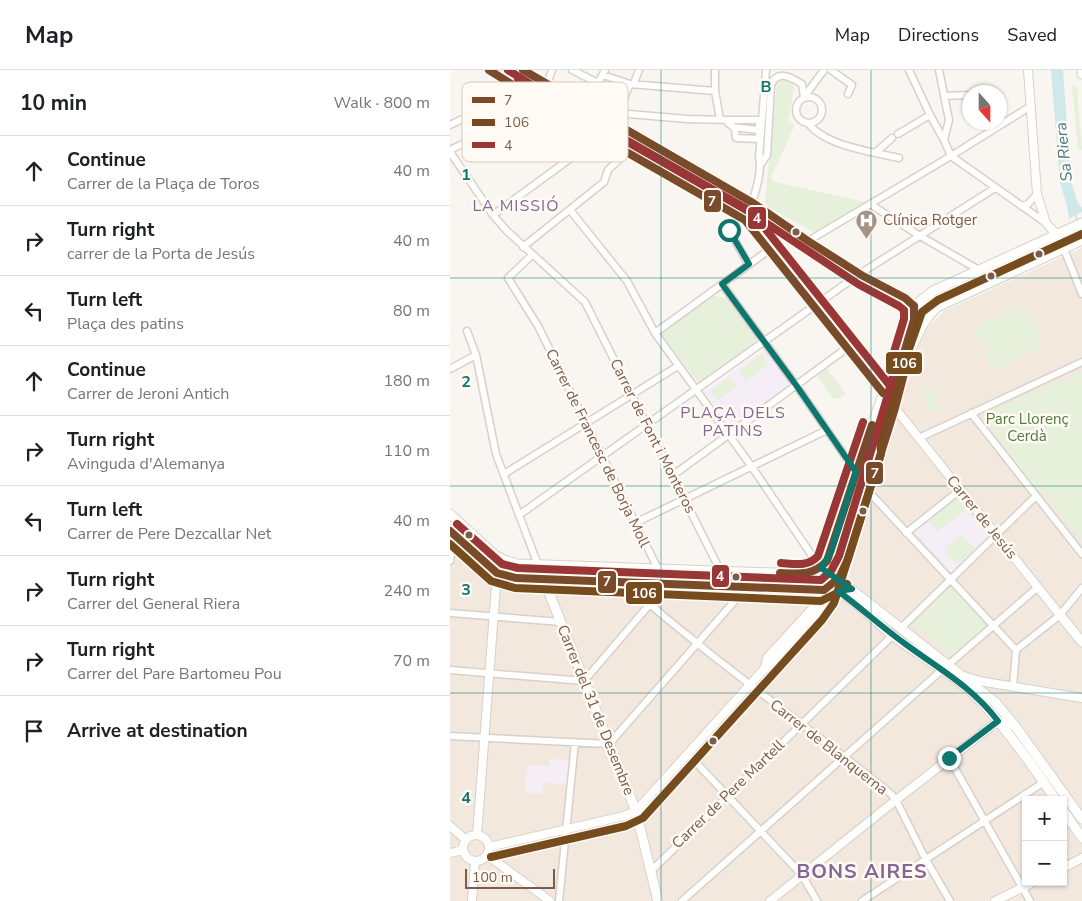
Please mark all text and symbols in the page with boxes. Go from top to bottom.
text: Map [25,19,73,51]
text: Map [835,23,870,47]
text: Directions [898,23,979,47]
text: Saved [1007,23,1057,47]
text: B [760,76,772,98]
legend [462,82,628,162]
north arrow [962,85,1007,130]
text: 10 min [20,89,87,117]
text: 7 [504,91,512,110]
text: Walk · 800 m [334,92,430,114]
text: 106 [504,113,529,132]
water label: Sa Riera [1050,121,1078,183]
text: 4 [504,136,512,155]
text: Continue [67,147,146,173]
icon: ahead [20,157,48,185]
text: 40 m [393,160,430,182]
text: 1 [461,164,471,186]
text: Carrer de la Plaça de Toros [67,173,260,195]
line badge: 7 [703,189,722,213]
text: 7 [708,192,716,211]
district label: LA MISSIÓ [473,195,559,217]
line badge: 4 [747,206,767,230]
hospital icon: Clínica Rotger [855,208,879,239]
text: 4 [753,209,762,228]
place label: Clínica Rotger [883,210,978,230]
text: Turn right [67,217,154,243]
route start [718,219,741,242]
icon: right [20,227,48,255]
unlabelled marker [791,227,801,237]
text: 40 m [393,230,430,252]
text: carrer de la Porta de Jesús [67,243,255,265]
unlabelled marker [1034,249,1044,259]
unlabelled marker [986,271,996,281]
text: Turn left [67,287,142,313]
icon: left [20,297,48,325]
text: 80 m [393,300,430,322]
text: Plaça des patins [67,313,184,335]
street label: Carrer de Francesc de Borja Moll [541,345,655,551]
line badge: 106 [885,351,923,375]
text: 106 [891,354,917,373]
street label: Carrer de Font i Monteros [605,355,701,517]
text: Continue [67,357,146,383]
icon: ahead [20,367,48,395]
text: 180 m [383,370,430,392]
text: 2 [461,371,471,393]
text: Carrer de Jeroni Antich [67,383,229,405]
district label: PLAÇA DELS PATINS [680,402,786,442]
park label: Parc Llorenç Cerdà [986,409,1068,446]
text: Turn right [67,427,154,453]
icon: right [20,437,48,465]
text: 110 m [383,440,430,462]
text: Avinguda d'Alemanya [67,453,225,475]
line badge: 7 [865,461,884,485]
text: 7 [871,464,879,483]
street label: Carrer de Jesús [942,471,1022,563]
text: Turn left [67,497,142,523]
unlabelled marker [858,506,868,516]
icon: left [20,507,48,535]
text: 40 m [393,510,430,532]
text: Carrer de Pere Dezcallar Net [67,523,271,545]
unlabelled marker [464,530,474,540]
line badge: 4 [711,564,730,588]
text: Turn right [67,567,154,593]
text: 4 [716,567,725,586]
line badge: 7 [597,570,617,594]
text: 7 [603,572,611,591]
unlabelled marker [731,572,741,582]
icon: right [20,577,48,605]
text: 3 [461,579,471,601]
text: 240 m [383,580,430,602]
line badge: 106 [625,581,663,605]
text: 106 [631,584,657,603]
text: Carrer del General Riera [67,593,240,615]
street label: Carrer del 31 de Desembre [553,622,639,798]
text: Turn right [67,637,154,663]
icon: right [20,647,48,675]
text: 70 m [393,650,430,672]
text: Carrer del Pare Bartomeu Pou [67,663,282,685]
street label: Carrer de Blanquerna [766,695,892,799]
icon: arrive [20,717,48,745]
text: Arrive at destination [67,718,248,744]
street label: Carrer de Pere Martell [667,735,789,853]
unlabelled marker [708,736,718,746]
route end [938,747,961,770]
text: 4 [461,787,471,809]
map controls [1022,796,1067,886]
button: + [1022,796,1067,841]
button: − [1022,841,1067,886]
district label: BONS AIRES [796,858,928,885]
scale bar [465,866,555,889]
text: 100 m [472,868,513,887]

